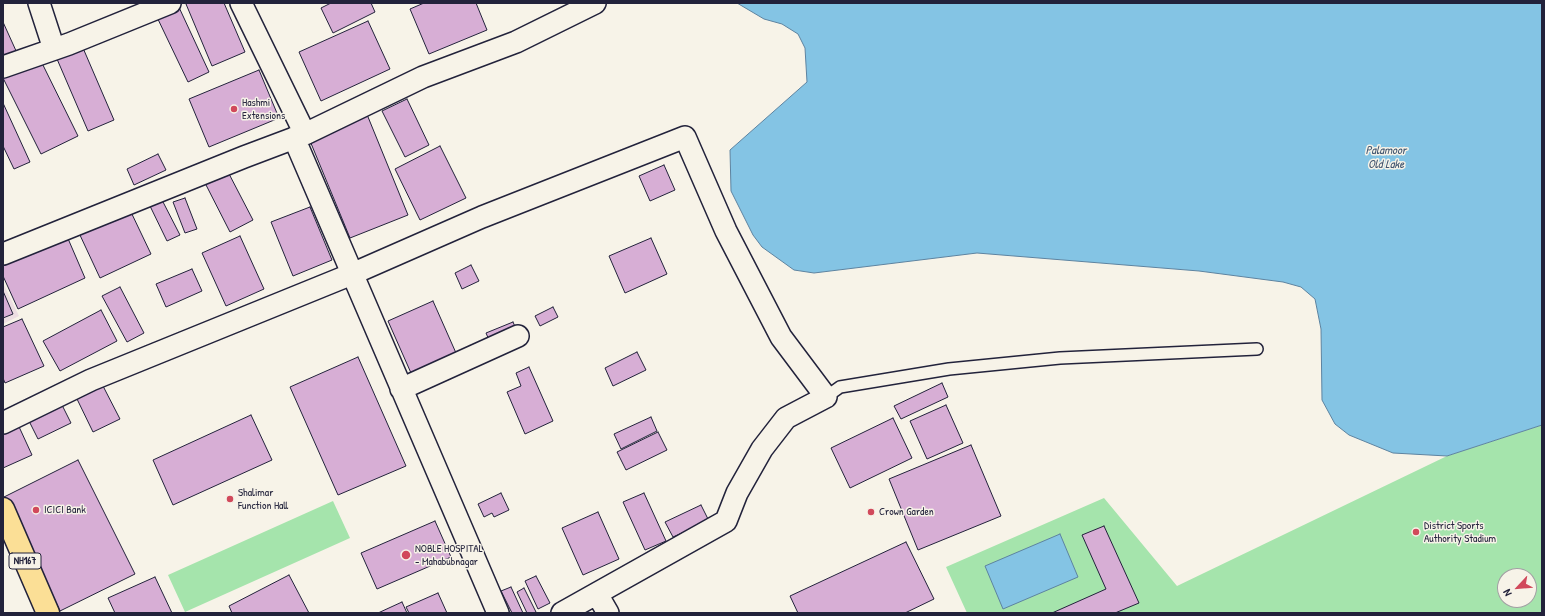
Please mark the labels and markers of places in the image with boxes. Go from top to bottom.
place label: Hashmi Extensions [242,96,285,122]
marker: Hashmi Extensions [229,104,239,114]
place label: Shalimar Function Hall [238,486,288,512]
marker: Shalimar Function Hall [225,494,235,504]
place label: ICICI Bank [44,503,86,517]
marker: ICICI Bank [31,505,41,515]
place label: Crown Garden [879,505,934,519]
marker: Crown Garden [866,507,876,517]
place label: District Sports Authority Stadium [1424,519,1496,545]
marker: District Sports Authority Stadium [1411,527,1421,537]
place label: NOBLE HOSPITAL - Mahabubnagar [415,542,483,568]
marker: NOBLE HOSPITAL - Mahabubnagar [400,549,412,561]

